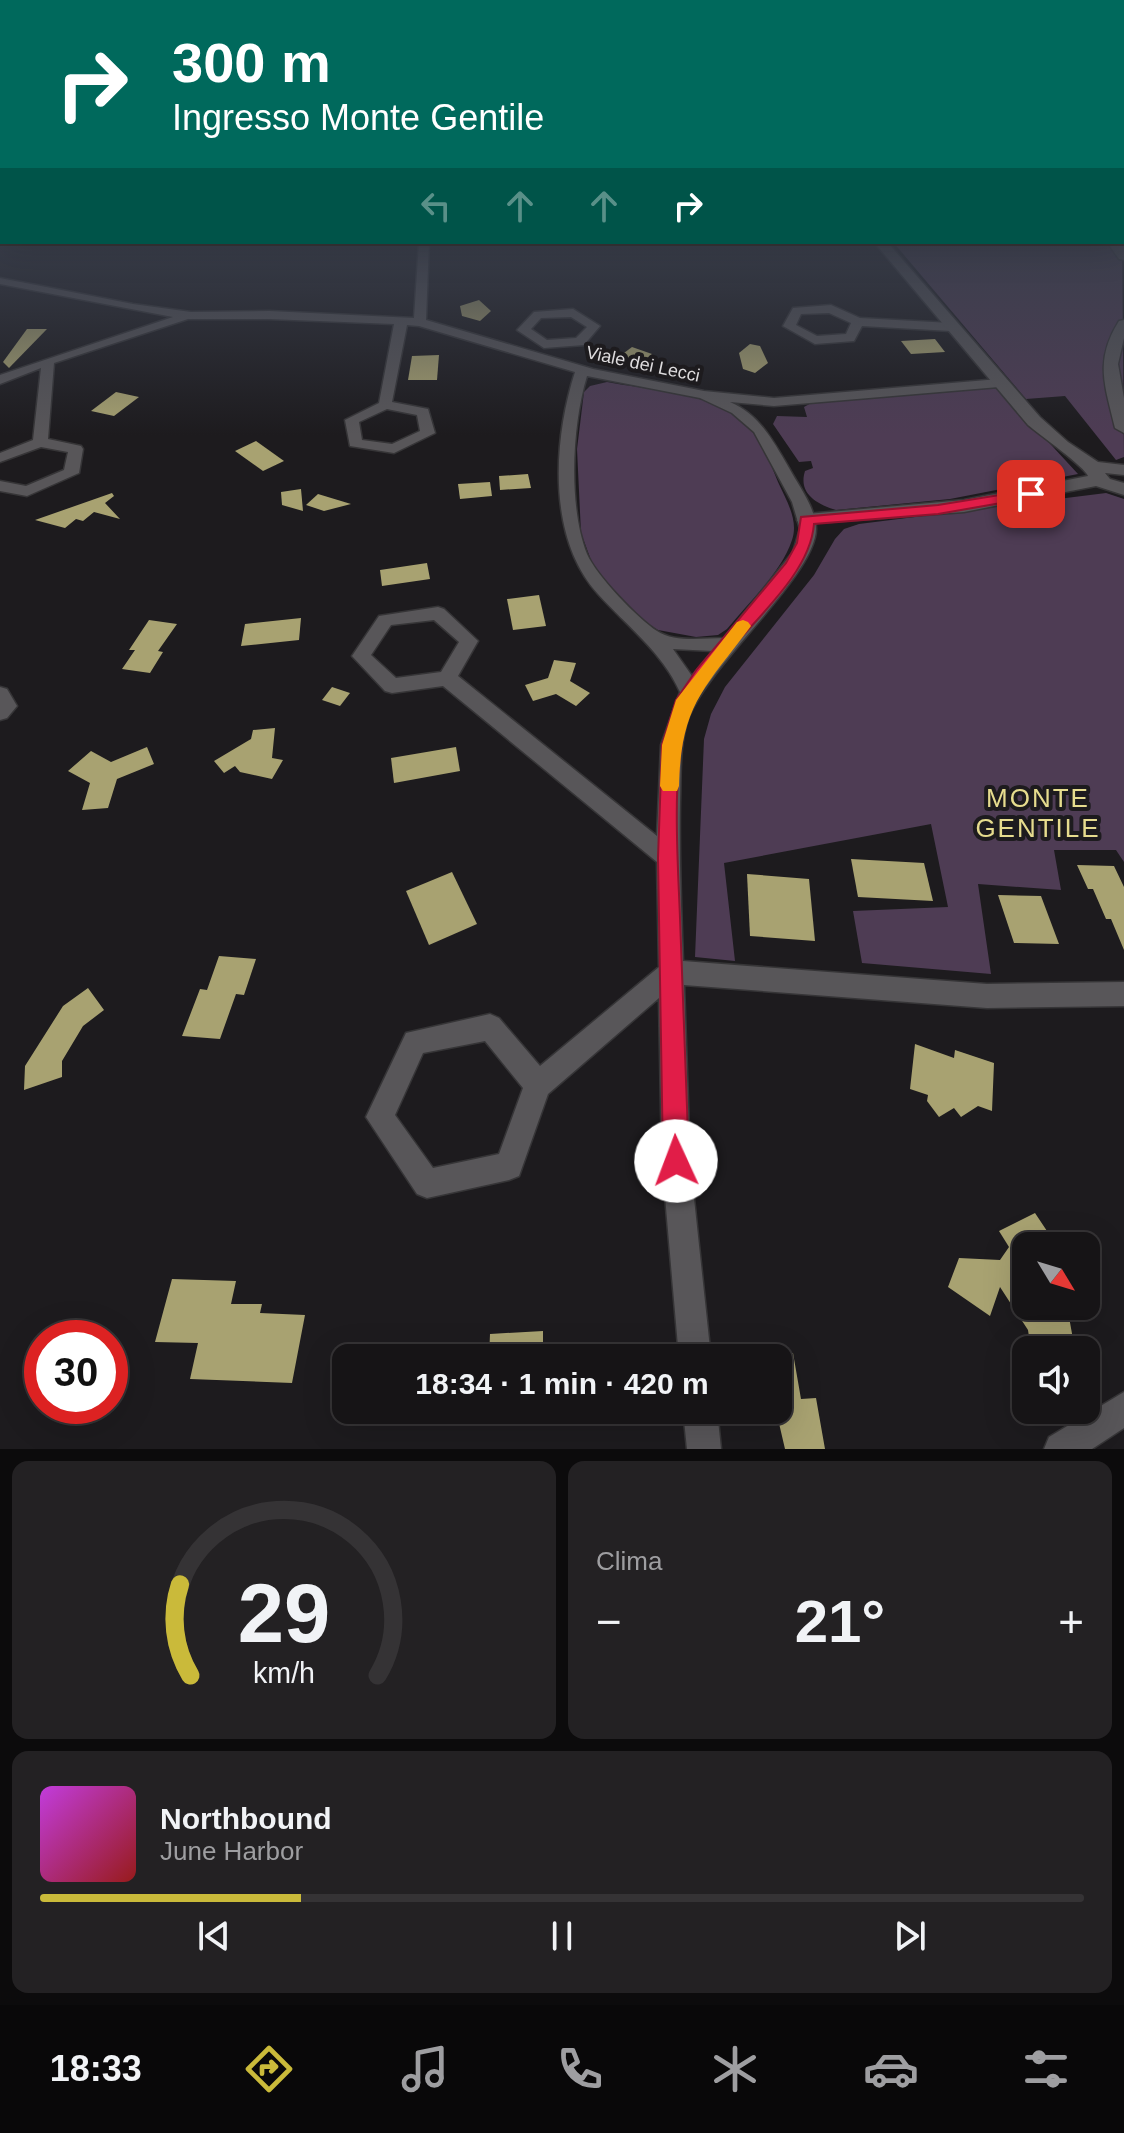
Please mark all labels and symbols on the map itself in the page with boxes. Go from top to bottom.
street label: Viale dei Lecci [584,342,702,386]
pin [997,460,1065,528]
district label: MONTE GENTILE [975,783,1101,843]
position arrow [634,1119,718,1203]
north arrow [1012,1232,1100,1320]
speed limit sign: 30 [24,1320,128,1424]

